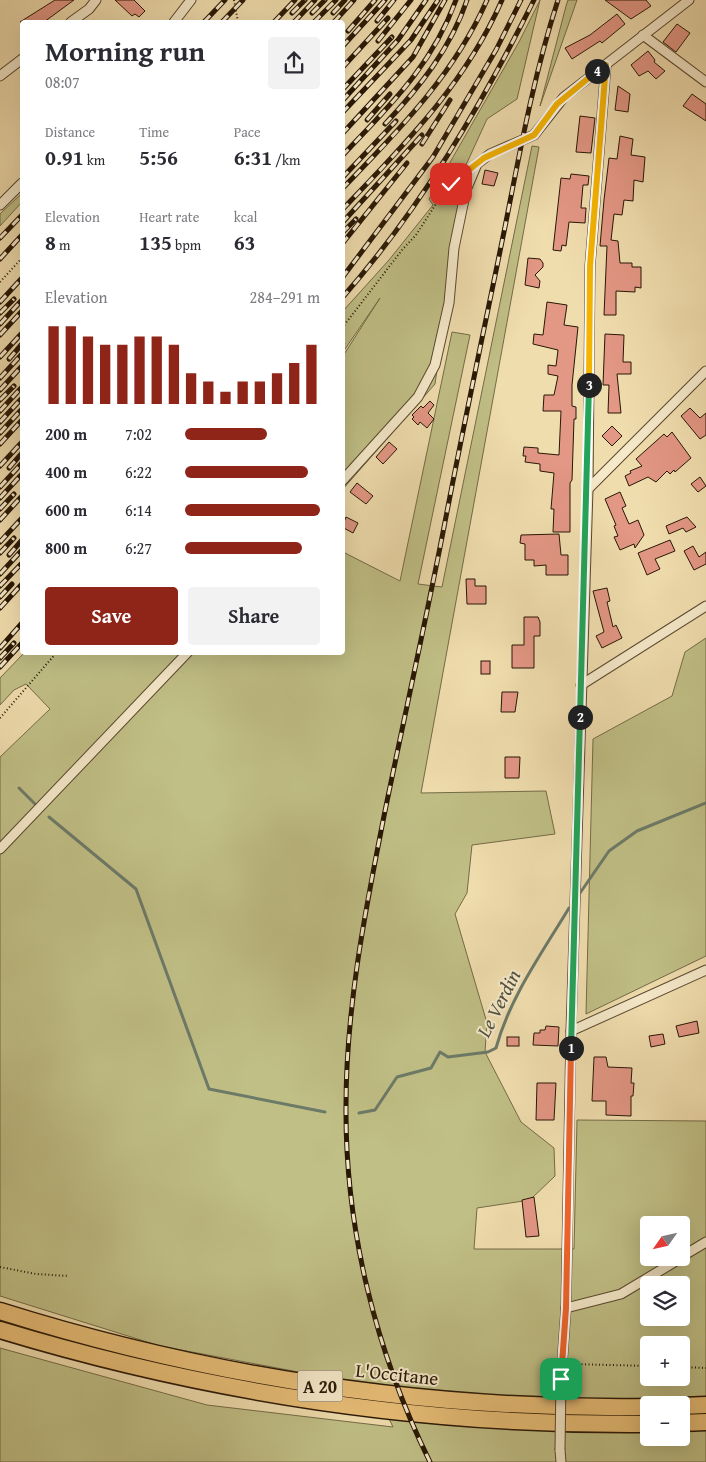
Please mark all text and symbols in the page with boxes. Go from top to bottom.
text: Morning run [45,30,205,71]
button: share [268,37,320,89]
pin: 4 [584,58,610,84]
text: 4 [594,61,601,81]
text: 08:07 [45,70,80,94]
text: Distance [45,122,95,142]
text: Time [139,122,169,142]
text: Pace [234,122,261,142]
text: 0.91 [45,142,84,173]
text: 5:56 [139,142,178,173]
text: 6:31 [234,142,272,173]
text: km [84,150,105,170]
text: /km [272,150,300,170]
pin [430,163,472,205]
icon: check [437,170,465,198]
text: Elevation [45,207,100,227]
text: Heart rate [139,207,199,227]
text: kcal [234,207,258,227]
text: 8 [45,227,56,258]
text: 135 [139,227,172,258]
text: 63 [234,227,255,258]
text: m [56,235,70,255]
text: bpm [172,235,201,255]
text: Elevation [45,285,108,309]
text: 284–291 m [250,285,320,309]
pin: 3 [576,372,602,398]
text: 3 [586,375,593,395]
text: 200 m [45,422,87,446]
text: 7:02 [125,422,152,446]
text: 400 m [45,460,87,484]
text: 6:22 [125,460,152,484]
text: 600 m [45,498,87,522]
text: 6:14 [125,498,152,522]
text: 800 m [45,536,87,560]
text: 6:27 [125,536,152,560]
button: Save [45,587,178,645]
button: Share [188,587,320,645]
pin: 2 [568,704,592,730]
text: 2 [577,707,584,727]
water label: Le Verdin [468,964,527,1043]
pin: 1 [558,1036,584,1060]
text: 1 [568,1038,575,1058]
north arrow [640,1216,690,1266]
map controls [640,1216,690,1446]
button: layers [640,1276,690,1326]
button: + [640,1336,690,1386]
street label: L'Occitane [354,1356,440,1392]
pin [540,1358,582,1400]
icon: arrive [547,1365,575,1393]
road number: A 20 [298,1370,342,1402]
button: − [640,1396,690,1446]

